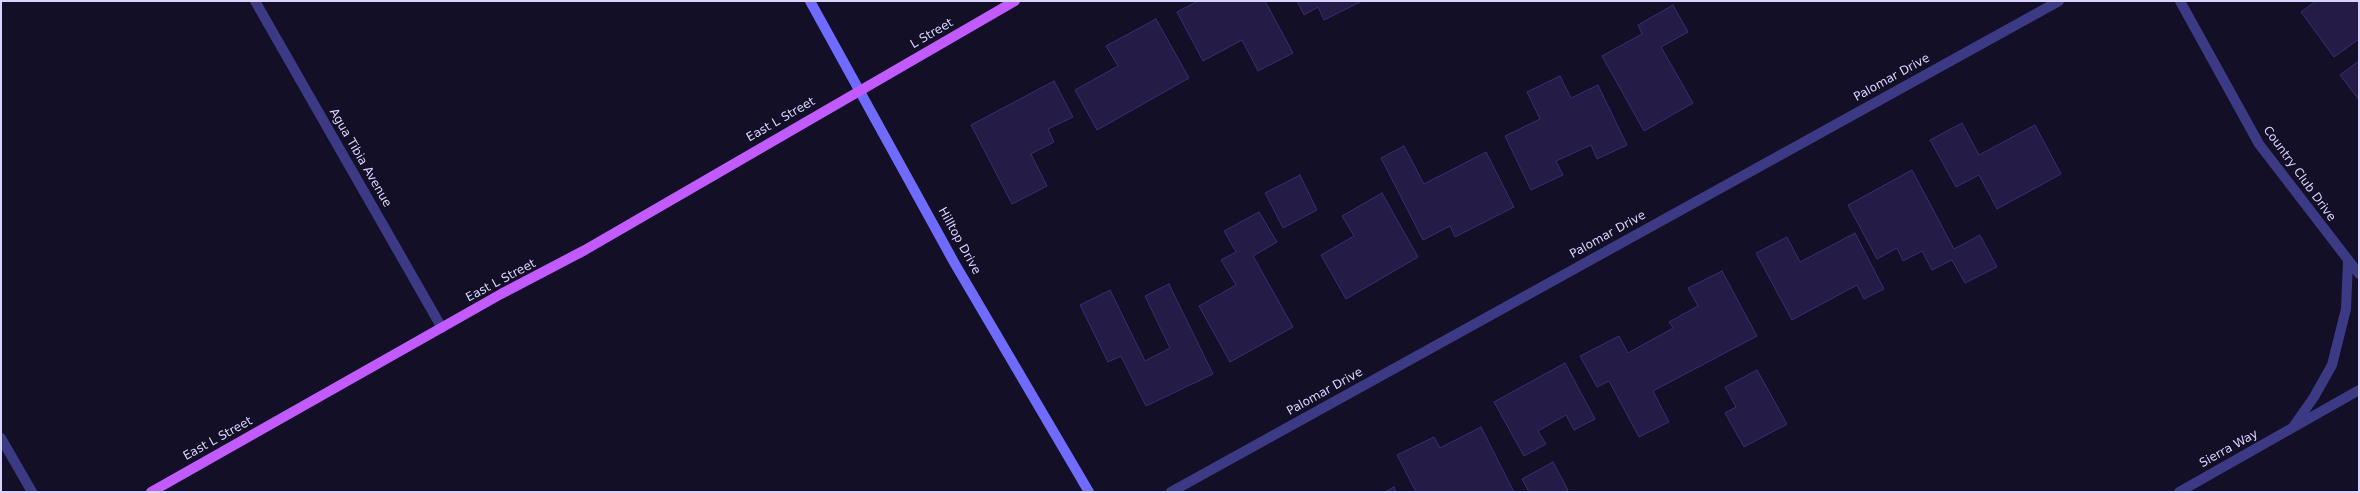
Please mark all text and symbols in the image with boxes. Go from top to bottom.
street label: L Street [908,16,956,52]
street label: Palomar Drive [1852,51,1932,105]
street label: East L Street [744,95,818,145]
street label: Agua Tibia Avenue [326,106,394,210]
street label: Country Club Drive [2260,124,2338,224]
street label: Hilltop Drive [935,205,983,277]
street label: Palomar Drive [1568,208,1648,262]
street label: East L Street [464,257,538,305]
street label: Palomar Drive [1285,365,1365,419]
street label: East L Street [181,414,255,464]
street label: Sierra Way [2197,427,2261,471]

